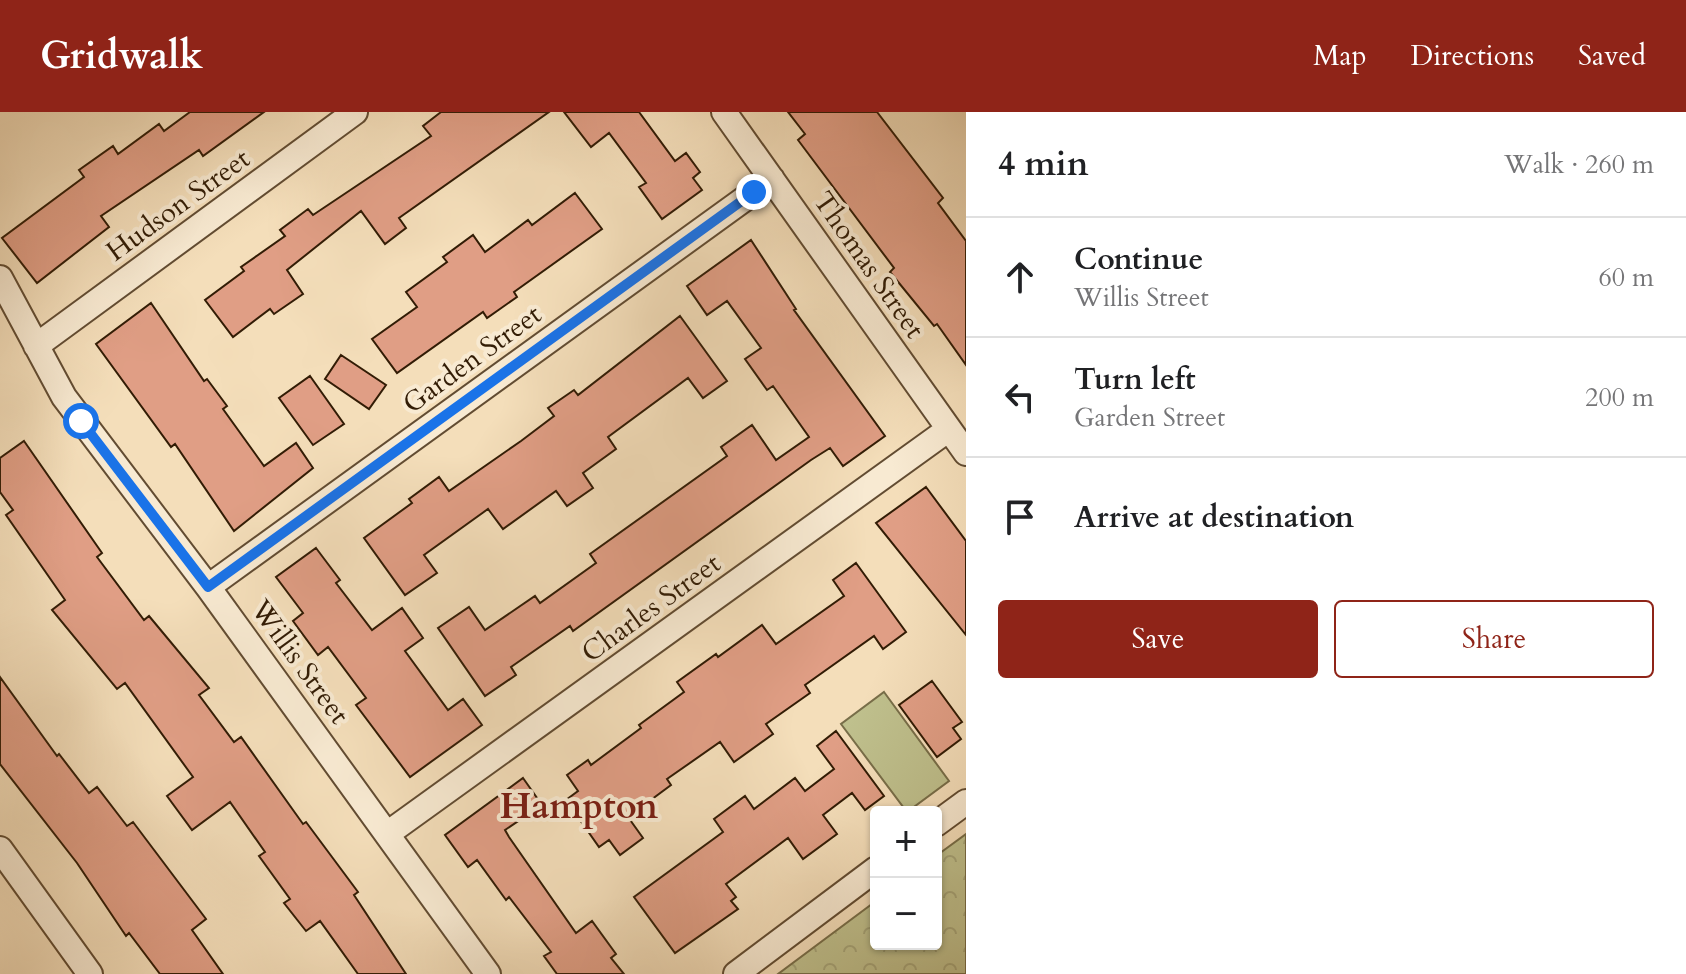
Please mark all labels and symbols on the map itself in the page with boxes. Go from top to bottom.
street label: Hudson Street [98,140,258,270]
route end [736,174,772,210]
street label: Thomas Street [804,184,934,346]
street label: Garden Street [395,296,549,422]
route start [63,403,99,439]
street label: Charles Street [574,545,728,671]
street label: Willis Street [241,591,358,732]
district label: Hampton [500,782,658,831]

